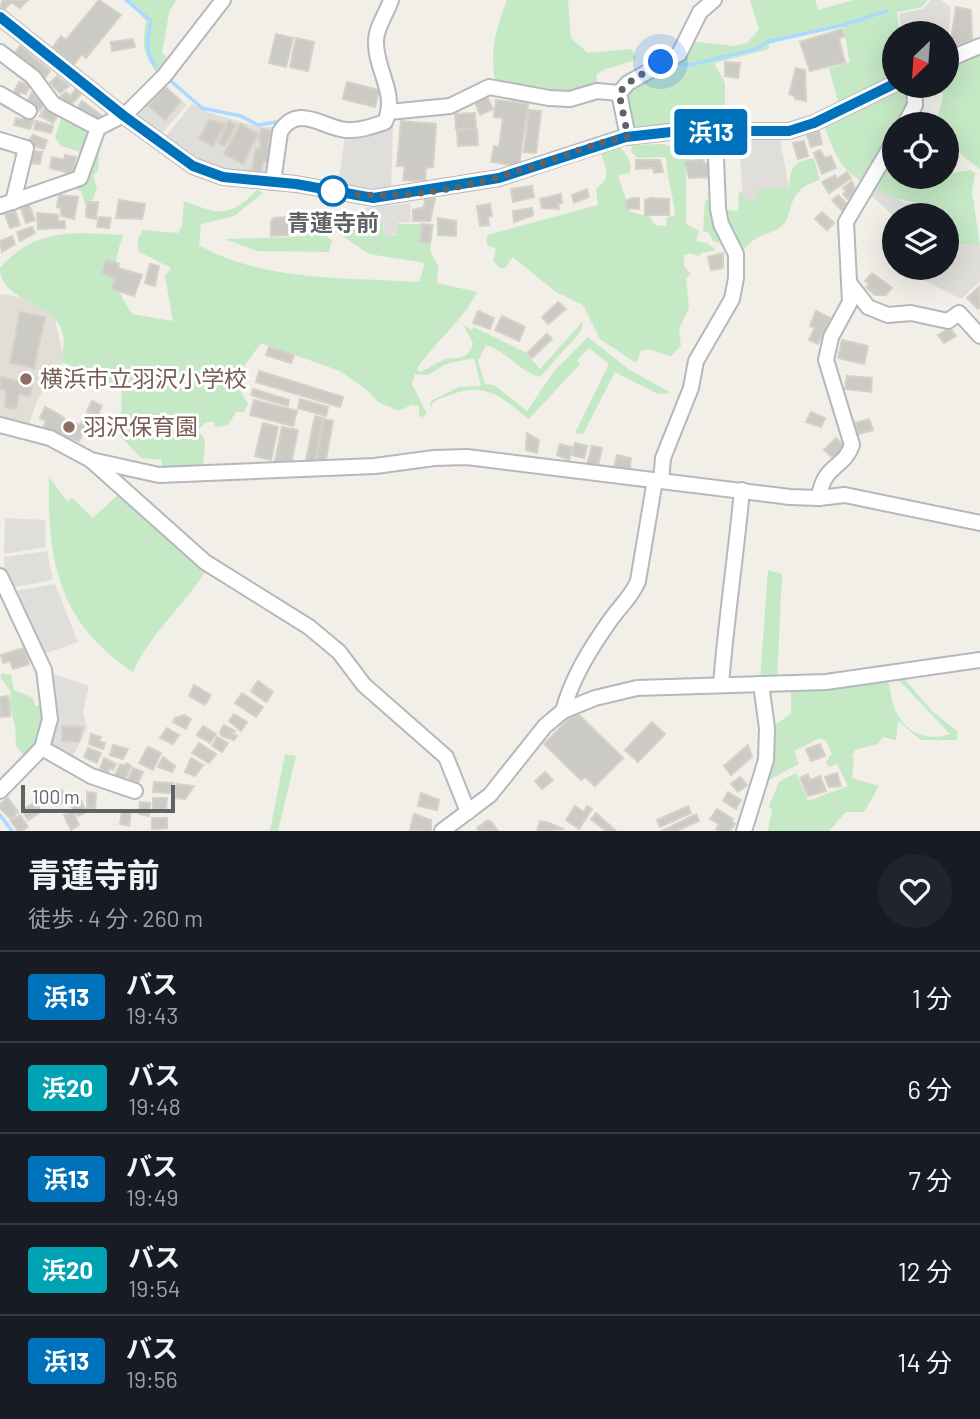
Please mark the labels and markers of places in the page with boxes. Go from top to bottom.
marker: 青蓮寺前 [318,176,348,206]
place label: 青蓮寺前 [287,208,379,236]
place label: 横浜市立羽沢小学校 [40,364,247,392]
marker: 横浜市立羽沢小学校 [18,371,34,387]
place label: 羽沢保育園 [83,412,198,440]
marker: 羽沢保育園 [61,419,77,435]

